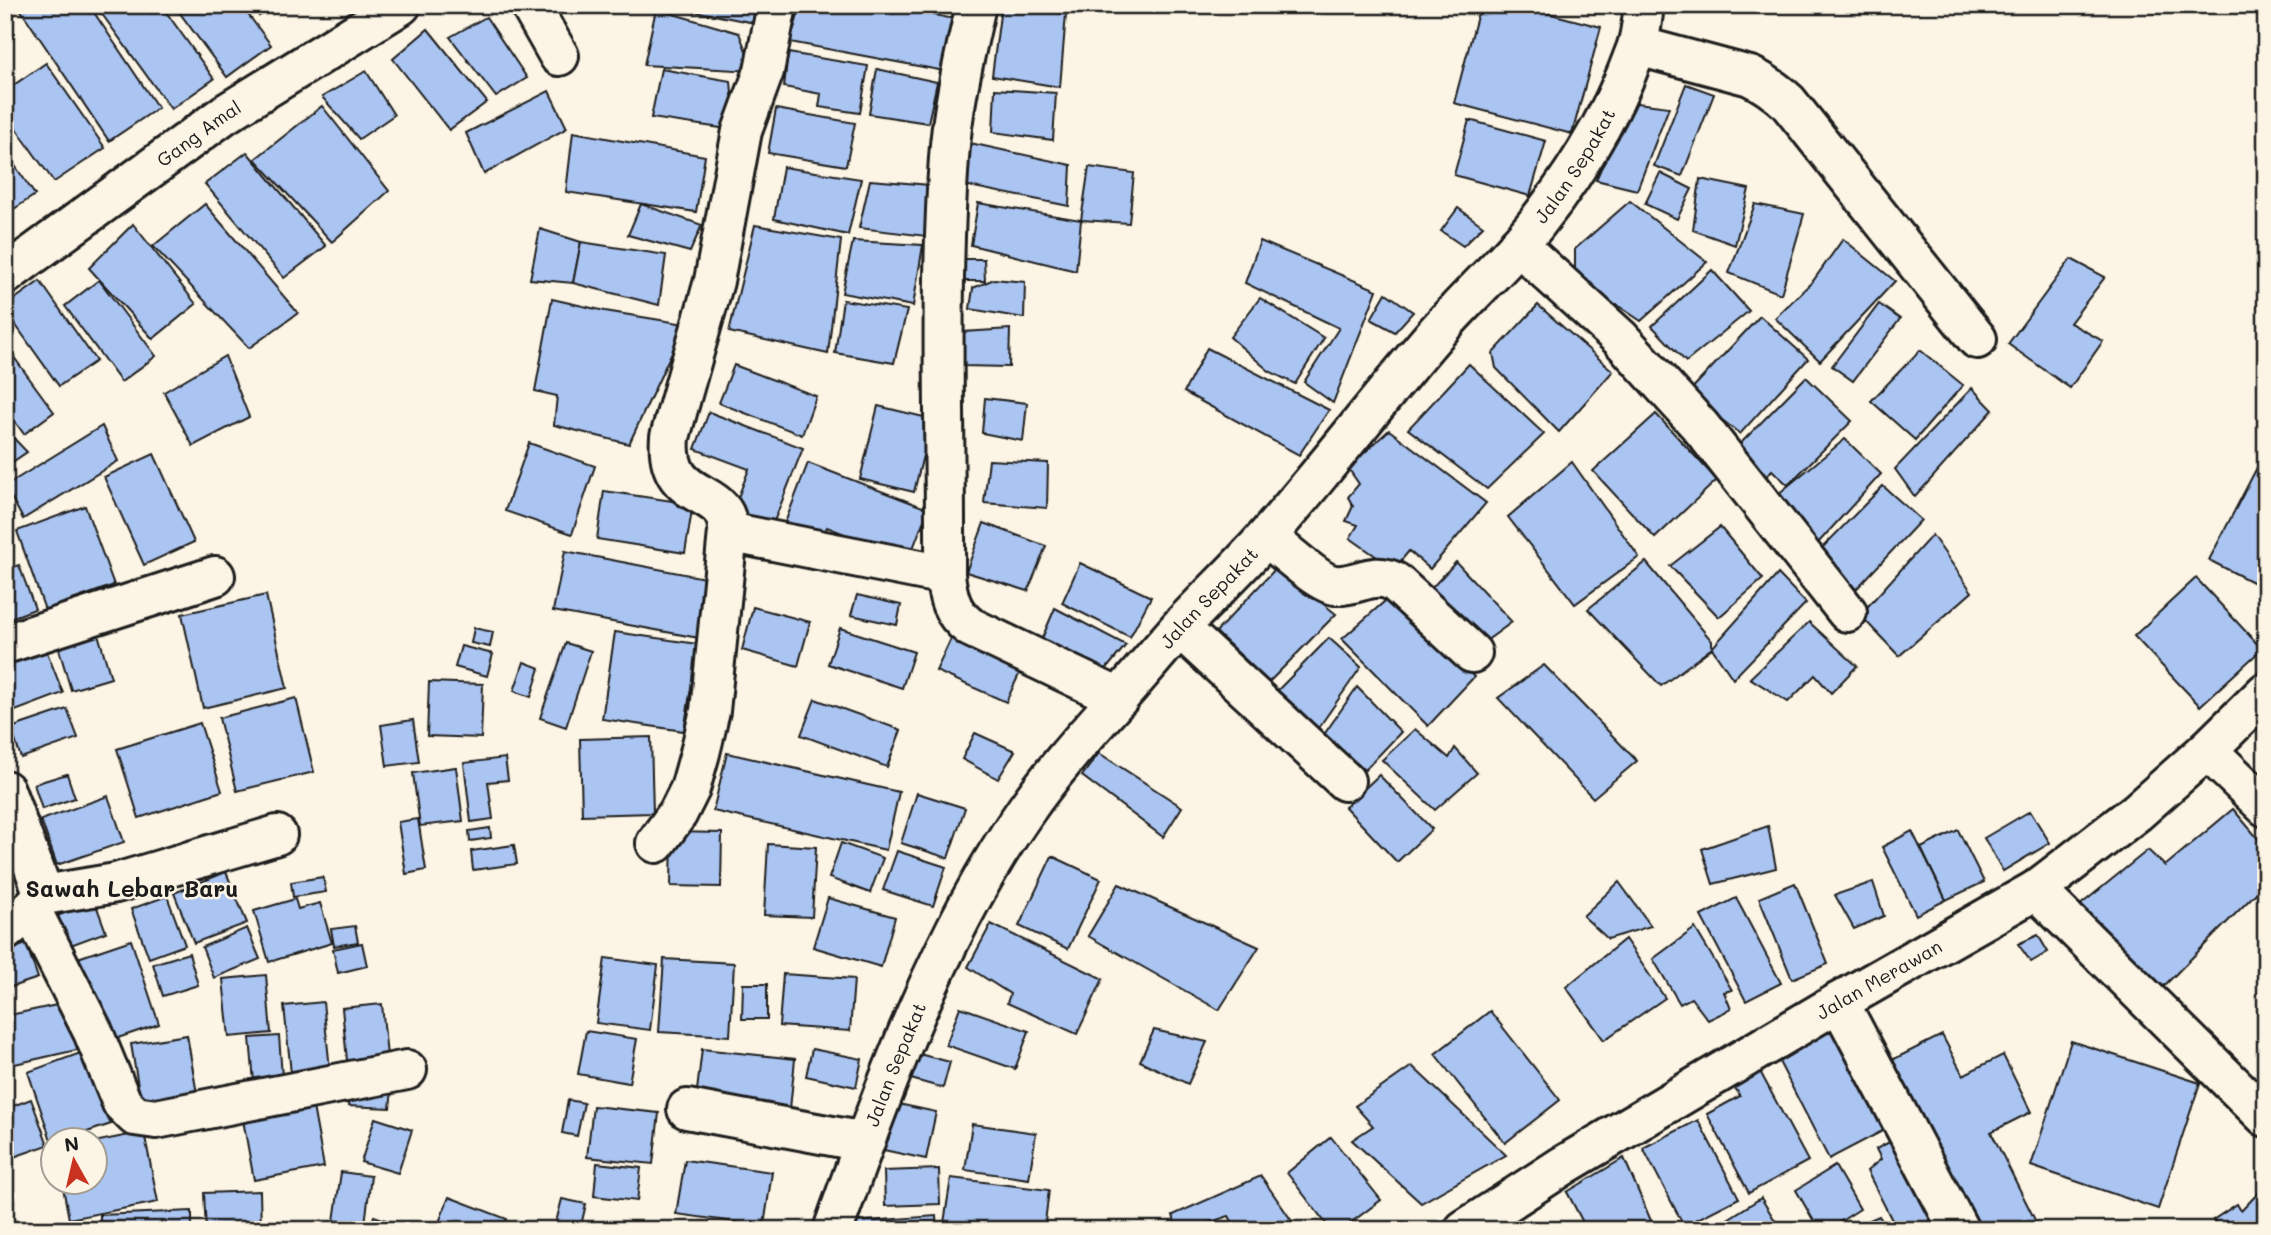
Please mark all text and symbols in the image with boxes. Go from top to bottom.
street label: Gang Amal [151,94,245,172]
street label: Jalan Sepakat [1528,104,1620,228]
street label: Jalan Sepakat [1154,541,1263,653]
district label: Sawah Lebar Baru [26,873,238,903]
street label: Jalan Merawan [1811,933,1946,1025]
street label: Jalan Sepakat [859,998,931,1130]
north arrow [38,1126,108,1196]
text: N [63,1130,80,1157]

